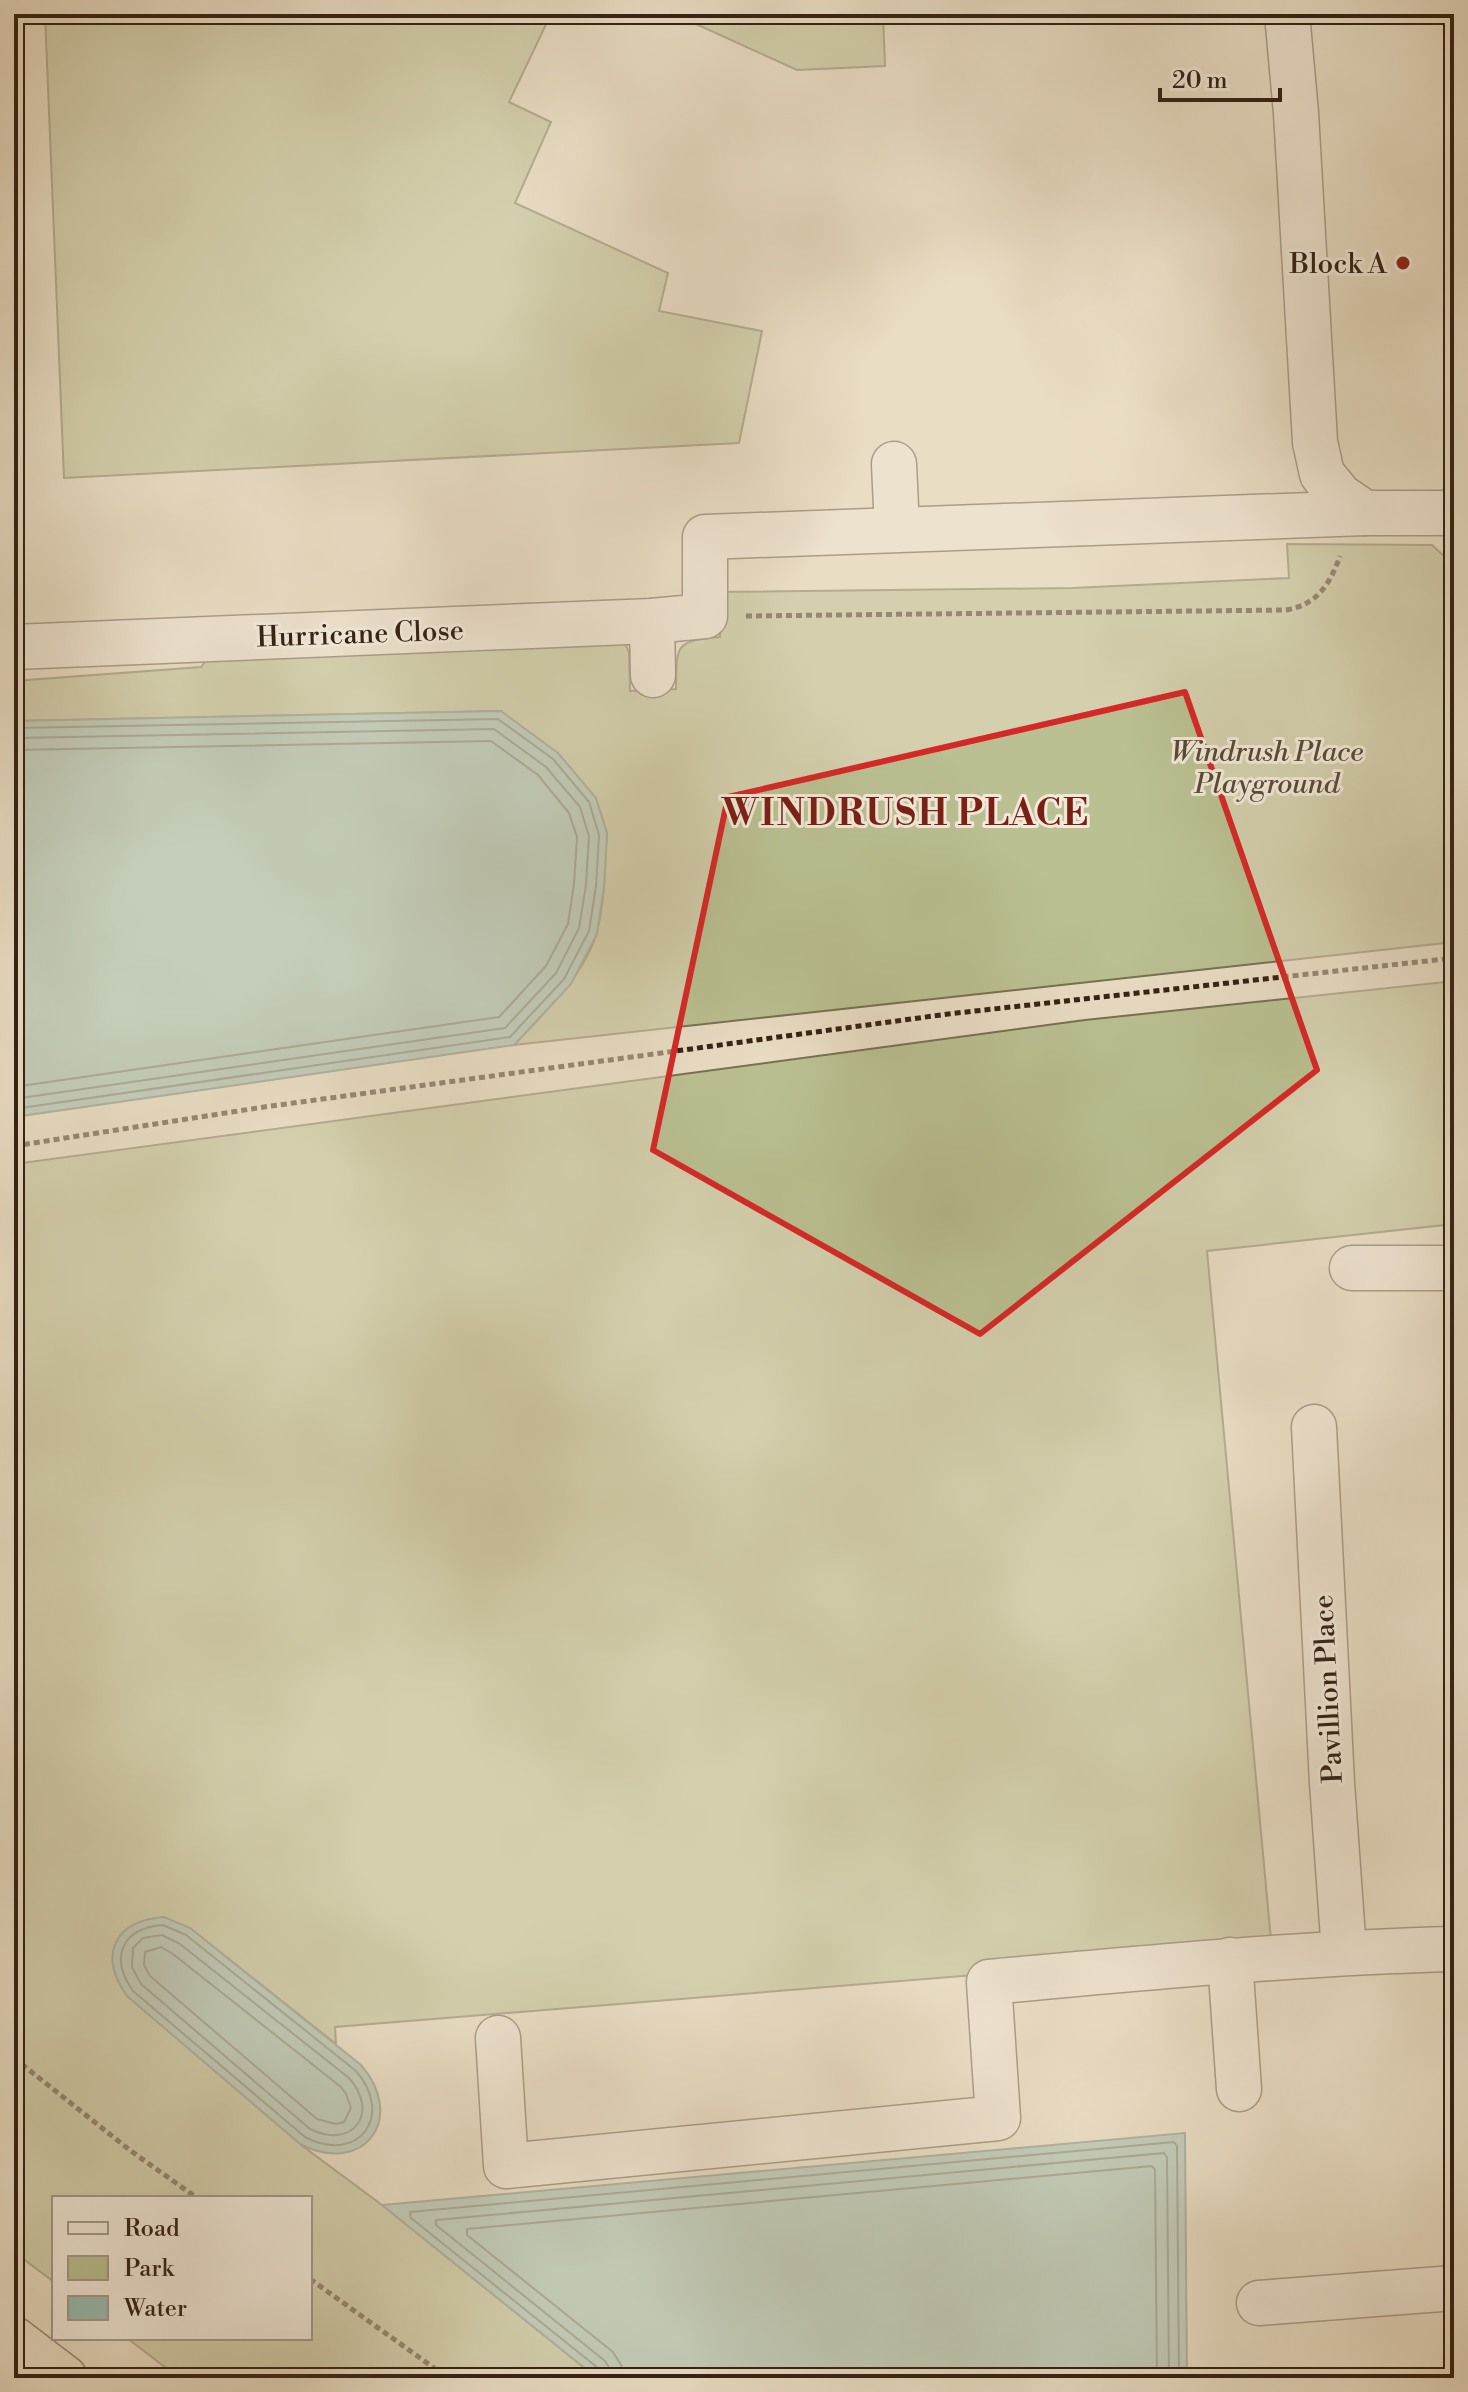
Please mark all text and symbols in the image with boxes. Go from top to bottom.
scale bar [1160,52,1280,102]
text: 20 m [1172,66,1228,96]
place label: Block A [1289,247,1388,282]
marker: Block A [1394,254,1412,272]
street label: Hurricane Close [256,613,464,656]
park label: Windrush Place Playground [1171,735,1363,802]
district label: WINDRUSH PLACE [721,792,1090,837]
street label: Pavillion Place [1306,1594,1351,1784]
legend [52,2196,312,2340]
text: Road [124,2214,180,2244]
text: Park [124,2254,175,2284]
text: Water [123,2294,187,2324]

